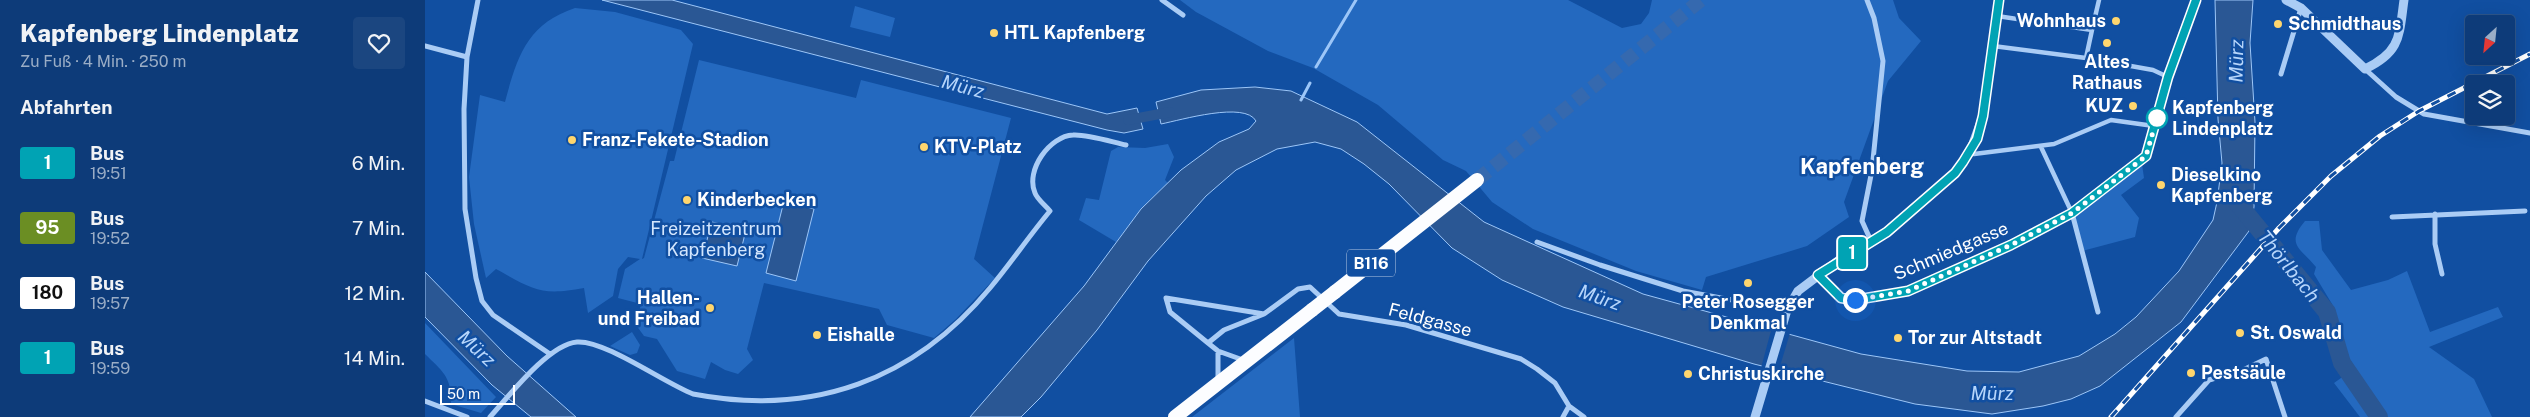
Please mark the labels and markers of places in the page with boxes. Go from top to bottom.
place label: Wohnhaus [2017,10,2106,31]
place label: Schmidthaus [2288,13,2401,34]
marker: Wohnhaus [2110,15,2122,27]
marker: Schmidthaus [2272,18,2284,30]
place label: HTL Kapfenberg [1004,22,1145,43]
marker: HTL Kapfenberg [988,27,1000,39]
marker: Altes Rathaus [2101,37,2113,49]
place label: Altes Rathaus [2072,51,2142,93]
place label: KUZ [2085,95,2123,116]
place label: Kapfenberg Lindenplatz [2172,97,2274,139]
marker: KUZ [2127,100,2139,112]
marker: Kapfenberg Lindenplatz [2146,107,2168,129]
place label: Franz-Fekete-Stadion [582,129,769,150]
marker: Franz-Fekete-Stadion [566,134,578,146]
place label: KTV-Platz [934,136,1021,157]
marker: KTV-Platz [918,141,930,153]
place label: Dieselkino Kapfenberg [2171,164,2273,206]
marker: Dieselkino Kapfenberg [2155,179,2167,191]
place label: Kinderbecken [697,189,816,210]
marker: Kinderbecken [681,194,693,206]
marker: Peter Rosegger Denkmal [1742,277,1754,289]
place label: Hallen- und Freibad [598,287,700,329]
place label: Peter Rosegger Denkmal [1682,291,1815,333]
marker: Hallen- und Freibad [704,302,716,314]
place label: St. Oswald [2250,322,2342,343]
place label: Eishalle [827,324,895,345]
place label: Tor zur Altstadt [1908,327,2042,348]
marker: St. Oswald [2234,327,2246,339]
marker: Eishalle [811,329,823,341]
marker: Tor zur Altstadt [1892,332,1904,344]
place label: Pestsäule [2201,362,2286,383]
place label: Christuskirche [1698,363,1824,384]
marker: Pestsäule [2185,367,2197,379]
marker: Christuskirche [1682,368,1694,380]

